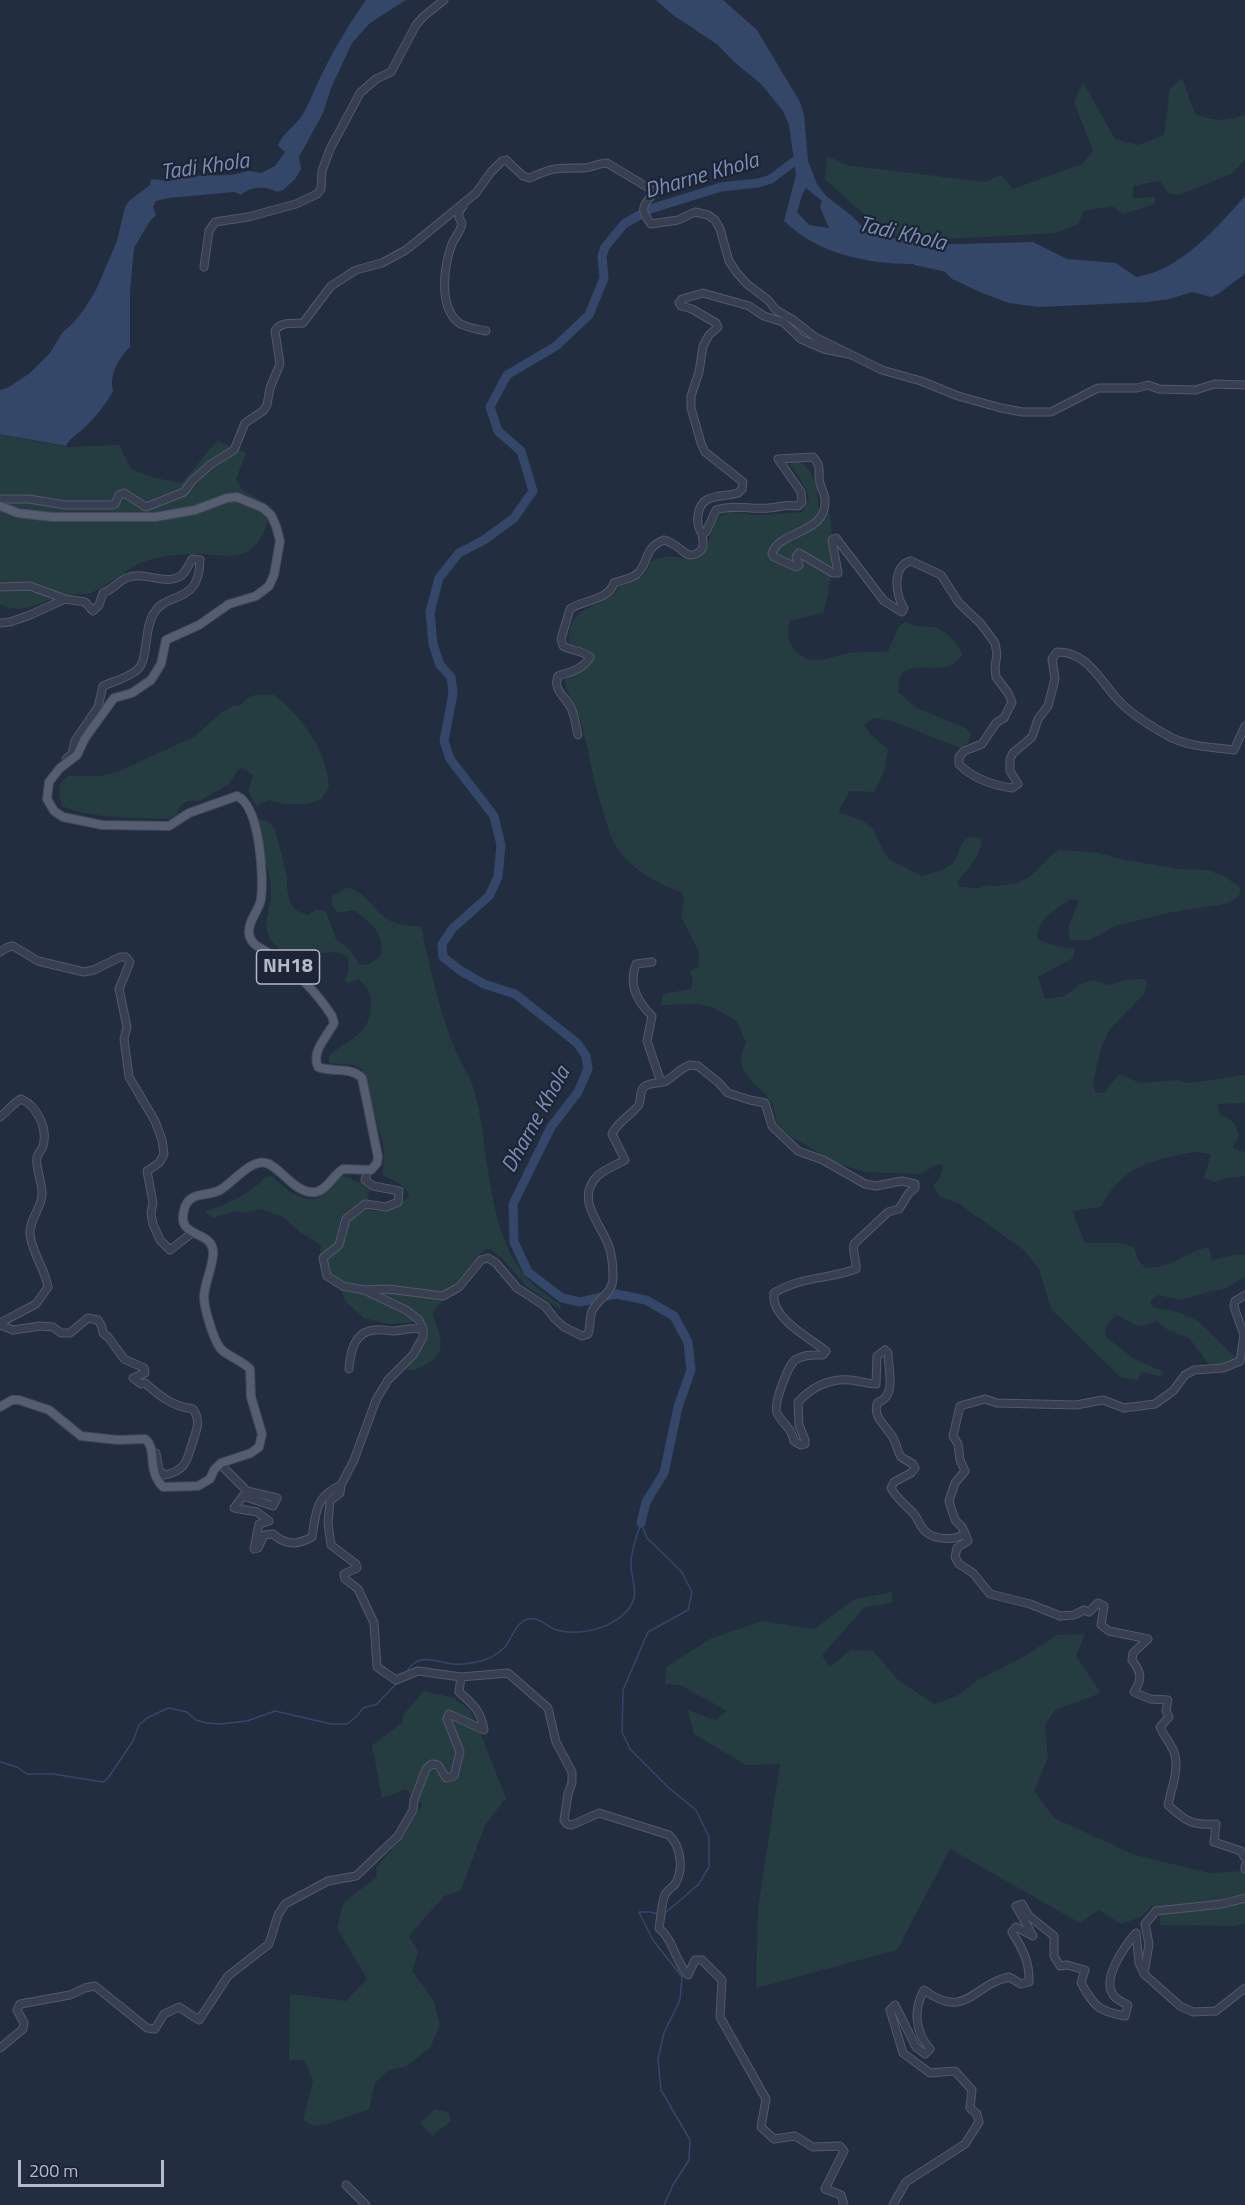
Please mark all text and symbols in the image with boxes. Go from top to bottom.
water label: Dharne Khola [642,148,762,206]
water label: Tadi Khola [159,149,251,187]
water label: Tadi Khola [856,212,948,258]
road number: NH18 [256,950,320,984]
water label: Dharne Khola [497,1062,577,1178]
scale bar [21,2148,166,2186]
text: 200 m [29,2157,78,2184]

